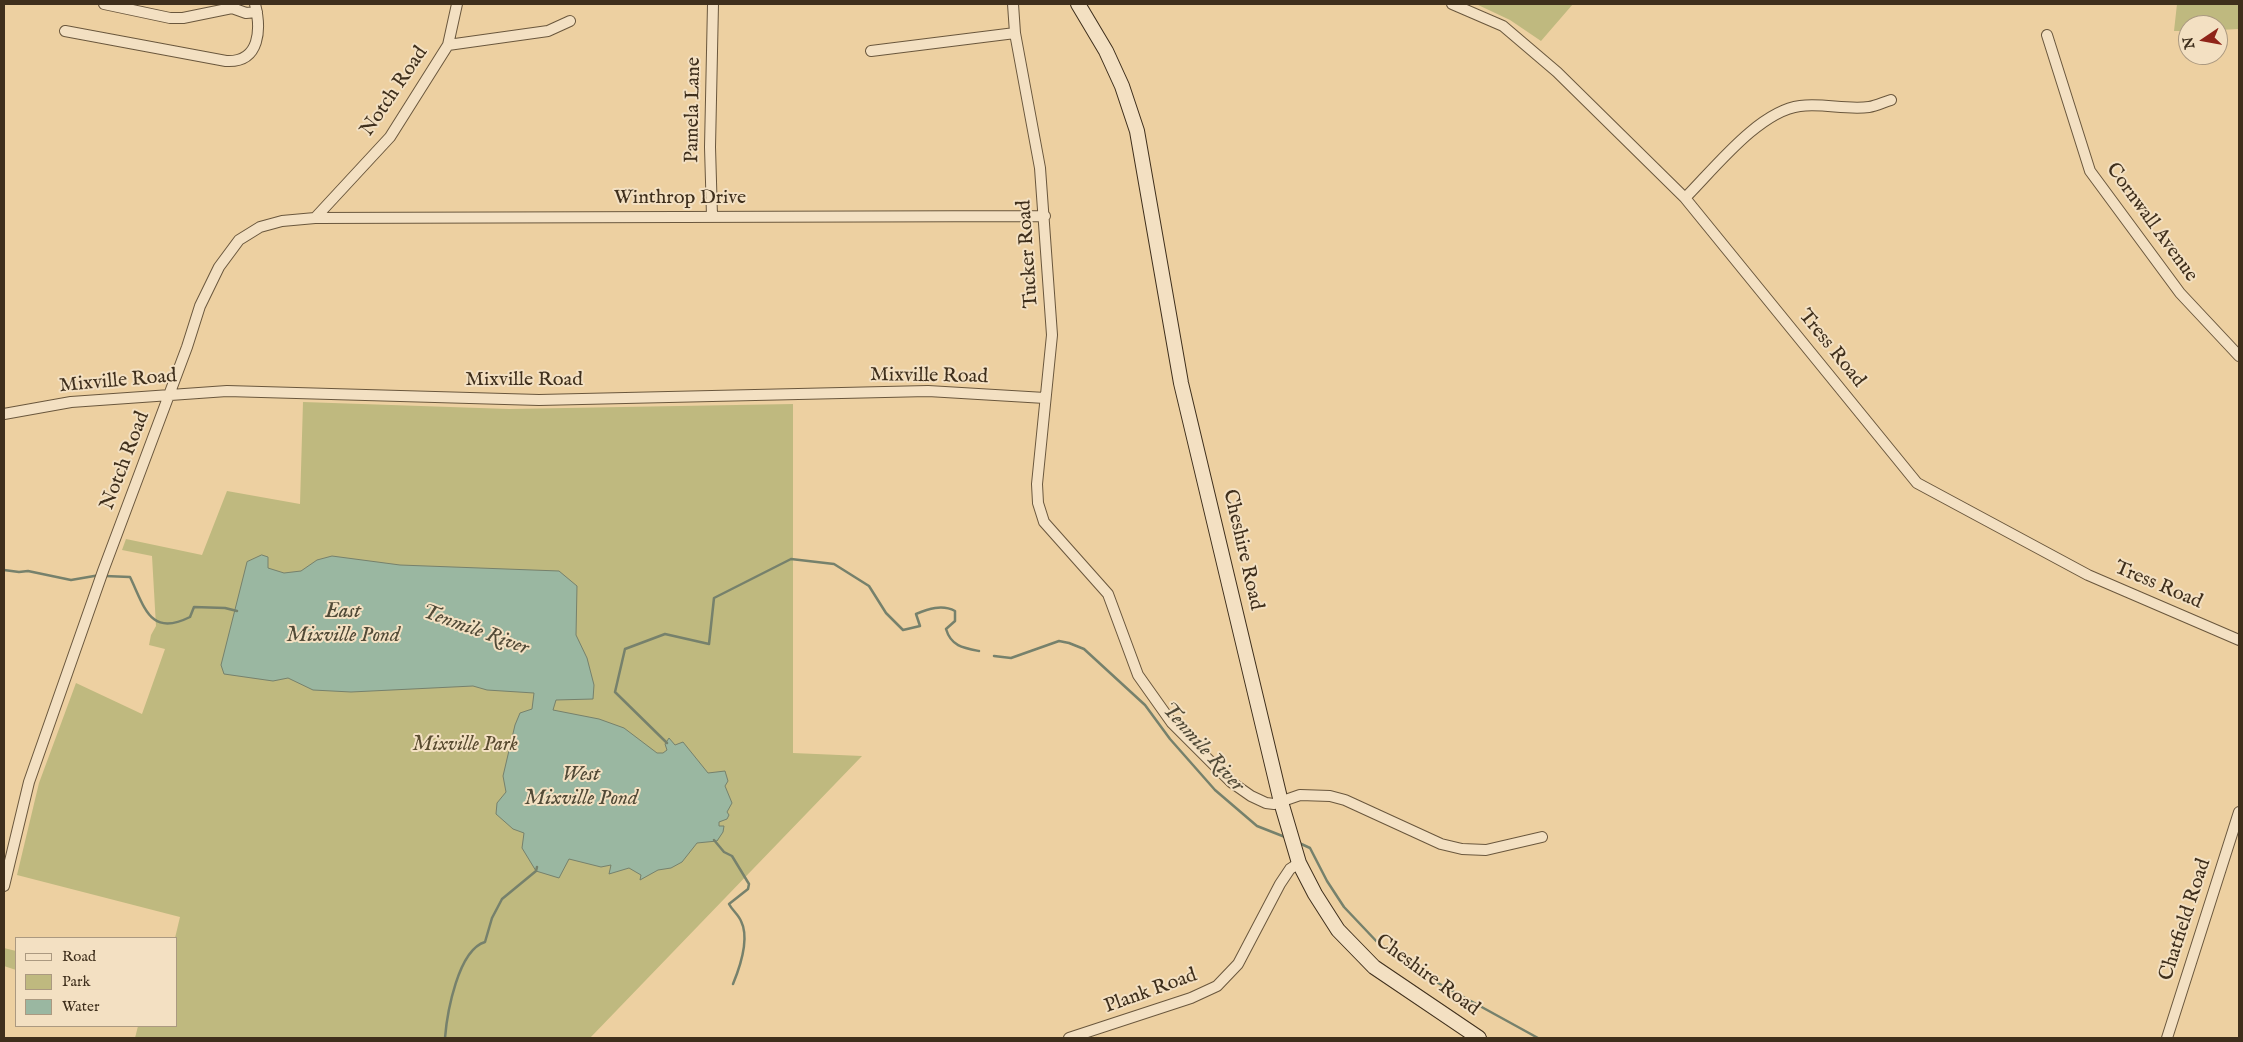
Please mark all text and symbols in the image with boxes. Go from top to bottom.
north arrow [2178,15,2228,65]
text: N [2179,35,2199,51]
street label: Notch Road [356,43,434,141]
street label: Pamela Lane [681,57,707,163]
street label: Cornwall Avenue [2100,159,2202,287]
street label: Winthrop Drive [614,187,746,211]
street label: Tucker Road [1013,199,1045,309]
street label: Tress Road [1792,305,1870,393]
street label: Mixville Road [870,364,988,390]
street label: Mixville Road [58,365,178,399]
street label: Mixville Road [465,369,583,393]
street label: Notch Road [96,409,156,513]
street label: Cheshire Road [1216,487,1268,613]
street label: Tress Road [2110,557,2206,615]
water label: East Mixville Pond [286,600,400,650]
water label: Tenmile River [418,600,532,662]
water label: Tenmile River [1155,698,1249,798]
park label: Mixville Park [412,734,518,758]
water label: West Mixville Pond [524,763,638,813]
street label: Chatfield Road [2155,856,2217,984]
street label: Cheshire Road [1370,930,1484,1022]
legend [15,937,178,1027]
text: Road [62,947,96,966]
street label: Plank Road [1102,964,1200,1020]
text: Park [62,972,91,991]
text: Water [62,997,99,1016]

